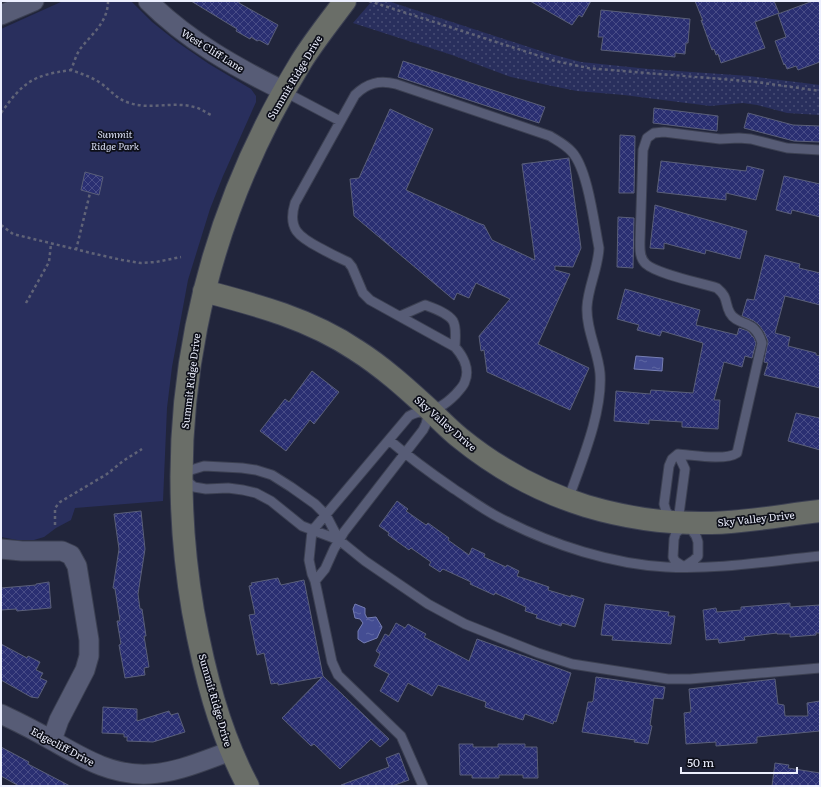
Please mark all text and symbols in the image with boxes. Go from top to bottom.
street label: West Cliff Lane [179,25,247,75]
street label: Summit Ridge Drive [263,32,325,122]
park label: Summit Ridge Park [91,126,140,153]
street label: Summit Ridge Drive [177,332,203,430]
street label: Sky Valley Drive [412,392,480,454]
street label: Sky Valley Drive [717,506,795,530]
street label: Summit Ridge Drive [196,652,236,748]
street label: Edgecliff Drive [29,723,97,769]
scale bar [681,749,797,775]
text: 50 m [687,753,714,771]

